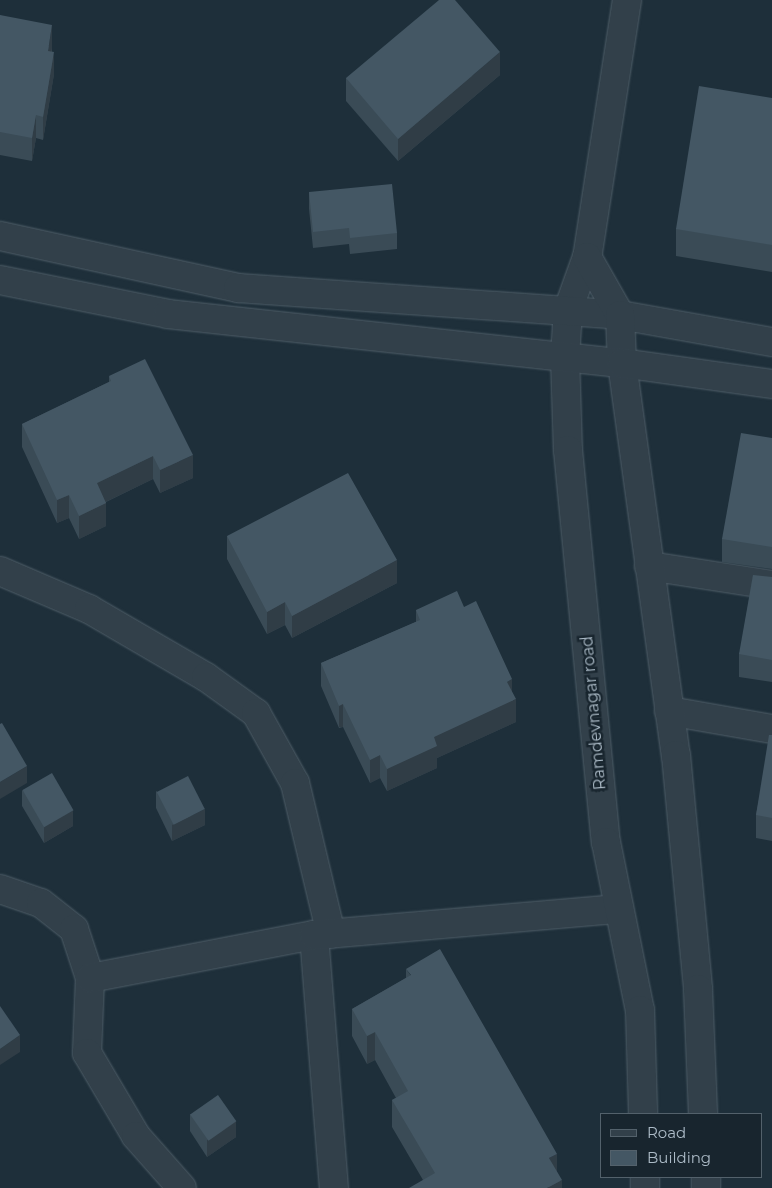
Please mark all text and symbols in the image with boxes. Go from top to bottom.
street label: Ramdevnagar road [578,635,610,791]
legend [600,1113,762,1178]
text: Road [647,1123,686,1142]
text: Building [647,1148,711,1167]

